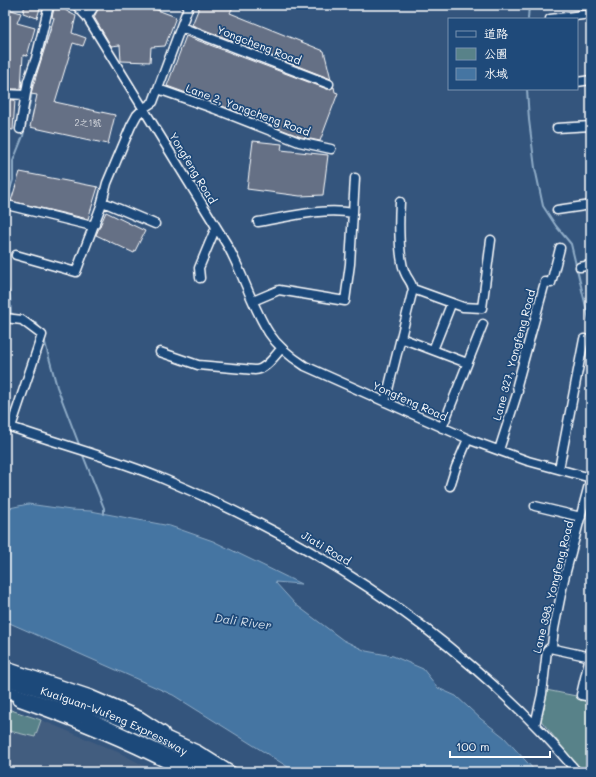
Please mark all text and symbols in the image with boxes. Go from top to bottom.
legend [448,18,578,90]
street label: Yongcheng Road [215,22,303,68]
text: 道路 [484,25,508,41]
text: 公園 [484,45,508,61]
text: 水域 [484,65,508,81]
street label: Lane 2, Yongcheng Road [184,80,312,139]
house number: 2之1號 [74,117,102,128]
street label: Yongfeng Road [166,129,221,206]
street label: Lane 327, Yongfeng Road [489,288,538,422]
street label: Yongfeng Road [370,377,450,424]
street label: Lane 398, Yongfeng Road [529,519,576,655]
street label: Jiati Road [299,527,354,568]
water label: Dali River [214,609,273,633]
street label: Kuaiguan-Wufeng Expressway [39,683,191,759]
scale bar [450,733,550,759]
text: 100 m [456,738,490,754]

